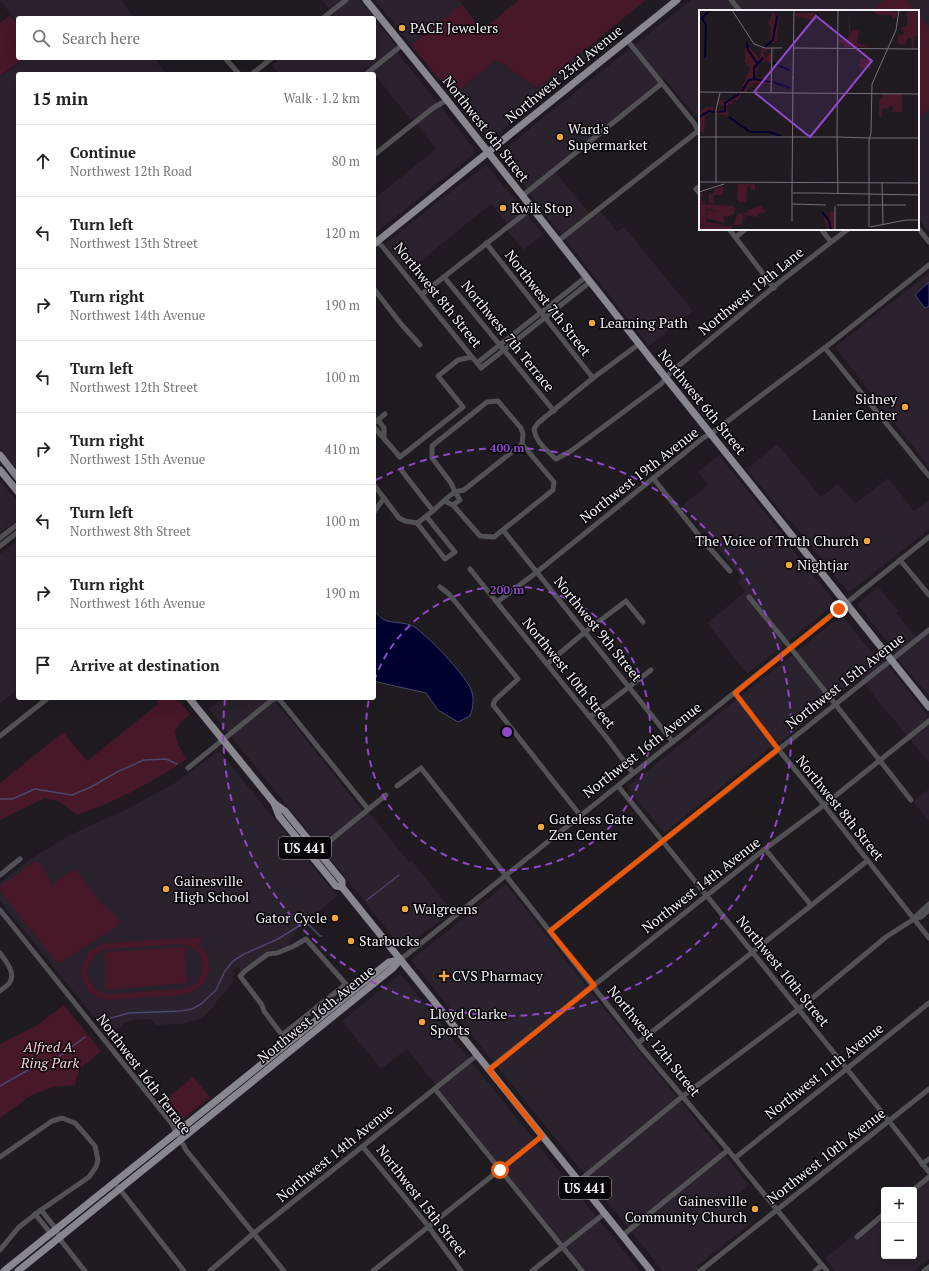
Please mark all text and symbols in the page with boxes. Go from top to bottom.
inset map [699,10,919,230]
search box [16,16,376,60]
place label: PACE Jewelers [410,18,498,37]
street label: Northwest 23rd Avenue [501,20,626,127]
marker: PACE Jewelers [397,23,407,33]
icon: search [30,27,52,49]
text: Search here [62,28,140,48]
street label: Northwest 6th Street [439,72,534,186]
text: 15 min [32,87,88,110]
text: Walk · 1.2 km [284,89,360,107]
place label: Ward's Supermarket [568,119,649,154]
marker: Ward's Supermarket [555,132,565,142]
text: Continue [70,142,136,162]
icon: ahead [32,150,54,172]
text: 80 m [332,152,360,170]
text: Northwest 12th Road [70,162,192,180]
place label: Kwik Stop [511,198,573,217]
marker: Kwik Stop [498,203,508,213]
text: Turn left [70,214,134,234]
icon: left [32,222,54,244]
text: 120 m [325,224,360,242]
text: Northwest 13th Street [70,234,198,252]
street label: Northwest 8th Street [390,238,487,352]
street label: Northwest 19th Lane [694,242,807,339]
street label: Northwest 7th Street [501,246,596,360]
street label: Northwest 7th Terrace [458,276,559,395]
text: Turn right [70,286,145,306]
icon: right [32,294,54,316]
text: 190 m [325,296,360,314]
text: Northwest 14th Avenue [70,306,205,324]
place label: Learning Path [600,313,688,332]
marker: Learning Path [587,318,597,328]
street label: Northwest 6th Street [654,345,751,459]
text: Turn left [70,358,134,378]
icon: left [32,366,54,388]
text: 100 m [325,368,360,386]
text: Northwest 12th Street [70,378,198,396]
place label: Sidney Lanier Center [812,389,898,424]
marker: Sidney Lanier Center [900,402,910,412]
street label: Northwest 19th Avenue [575,422,702,527]
text: Turn right [70,430,145,450]
icon: right [32,438,54,460]
text: 410 m [325,440,360,458]
text: 400 m [490,440,524,455]
text: Northwest 15th Avenue [70,450,205,468]
text: Turn left [70,502,134,522]
icon: left [32,510,54,532]
text: 100 m [325,512,360,530]
text: Northwest 8th Street [70,522,191,540]
place label: The Voice of Truth Church [695,531,859,550]
marker: The Voice of Truth Church [862,536,872,546]
place label: Nightjar [797,555,849,574]
marker: Nightjar [784,560,794,570]
street label: Northwest 9th Street [550,572,647,686]
text: Turn right [70,574,145,594]
icon: right [32,582,54,604]
text: 200 m [490,582,524,597]
text: 190 m [325,584,360,602]
text: Northwest 16th Avenue [70,594,205,612]
route end [830,600,848,618]
street label: Northwest 10th Street [519,613,621,733]
street label: Northwest 15th Avenue [781,628,908,733]
icon: arrive [32,654,54,676]
text: Arrive at destination [70,655,220,675]
street label: Northwest 16th Avenue [578,697,705,802]
centre of rings [500,725,514,739]
street label: Northwest 8th Street [792,751,889,865]
place label: Gateless Gate Zen Center [549,809,634,844]
marker: Gateless Gate Zen Center [536,822,546,832]
street label: Northwest 14th Avenue [637,832,764,937]
road number: US 441 [279,837,331,859]
place label: Gainesville High School [174,871,249,906]
marker: Gainesville High School [161,884,171,894]
place label: Walgreens [413,899,478,918]
marker: Walgreens [400,904,410,914]
place label: Gator Cycle [255,908,327,927]
street label: Northwest 10th Street [733,911,835,1031]
marker: Gator Cycle [330,913,340,923]
place label: Starbucks [359,931,420,950]
marker: Starbucks [346,936,356,946]
street label: Northwest 16th Avenue [253,960,378,1067]
place label: CVS Pharmacy [452,966,544,985]
marker: CVS Pharmacy [439,971,449,981]
street label: Northwest 12th Street [604,981,706,1101]
place label: Lloyd Clarke Sports [430,1004,507,1039]
street label: Northwest 16th Terrace [93,1010,196,1138]
marker: Lloyd Clarke Sports [417,1017,427,1027]
street label: Northwest 11th Avenue [760,1018,887,1123]
park label: Alfred A. Ring Park [20,1037,79,1072]
street label: Northwest 14th Avenue [272,1099,397,1206]
street label: Northwest 10th Avenue [762,1103,889,1208]
street label: Northwest 15th Street [373,1141,473,1261]
route start [491,1161,509,1179]
road number: US 441 [559,1177,611,1199]
map controls [881,1187,917,1259]
button: + [881,1187,917,1223]
place label: Gainesville Community Church [625,1191,747,1226]
marker: Gainesville Community Church [750,1204,760,1214]
button: − [881,1223,917,1259]

